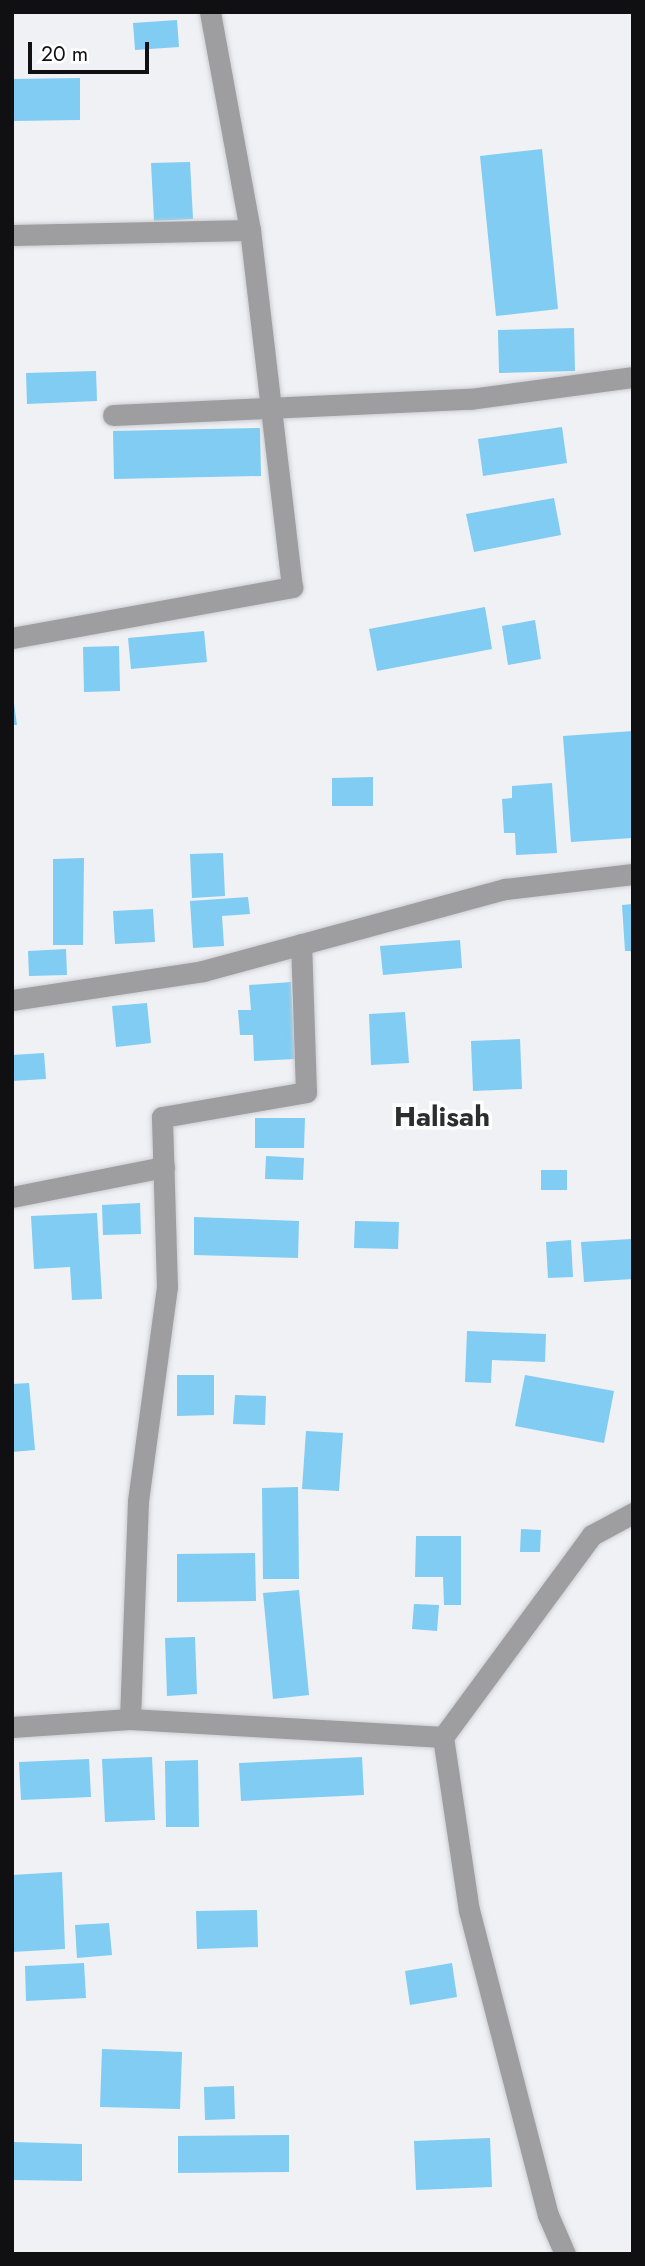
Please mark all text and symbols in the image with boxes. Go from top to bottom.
scale bar [32,28,152,72]
text: 20 m [41,39,88,69]
district label: Halisah [394,1100,490,1134]

